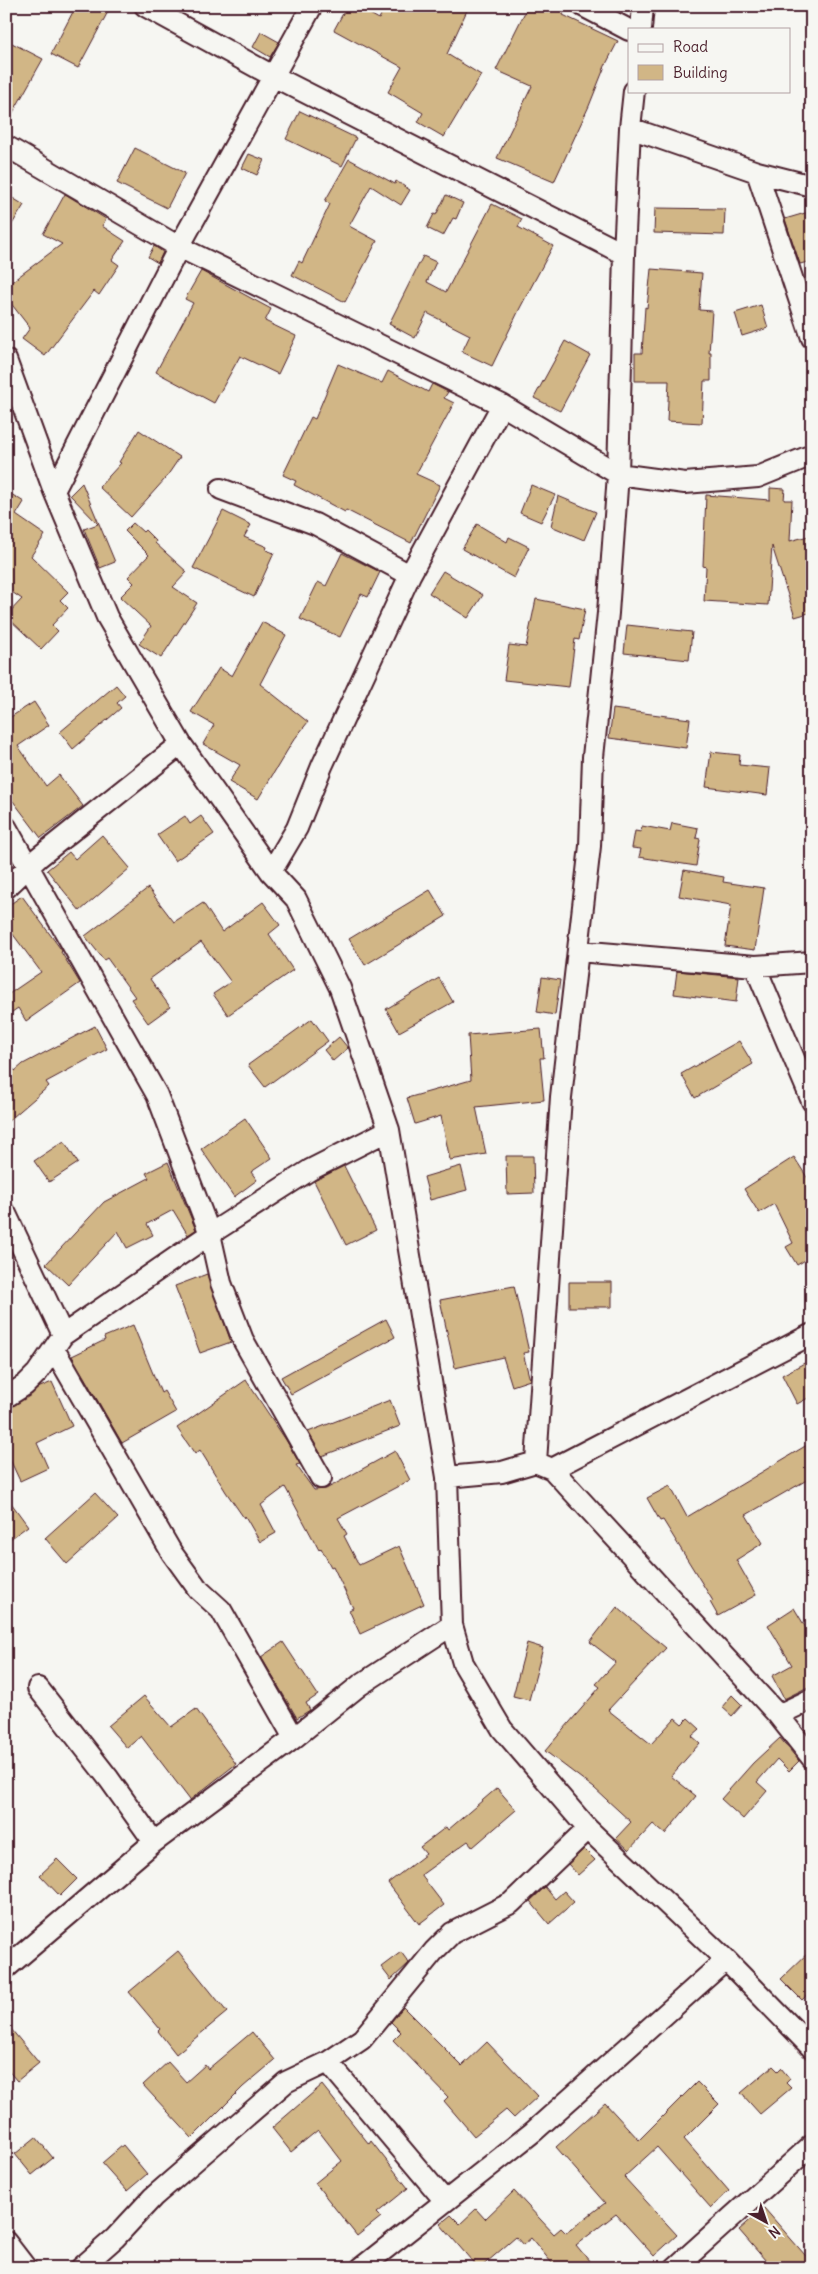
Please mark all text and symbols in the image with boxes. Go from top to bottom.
legend [628,28,790,92]
text: Road [673,37,708,56]
text: Building [673,63,728,82]
north arrow [740,2196,790,2246]
text: N [765,2222,784,2242]

